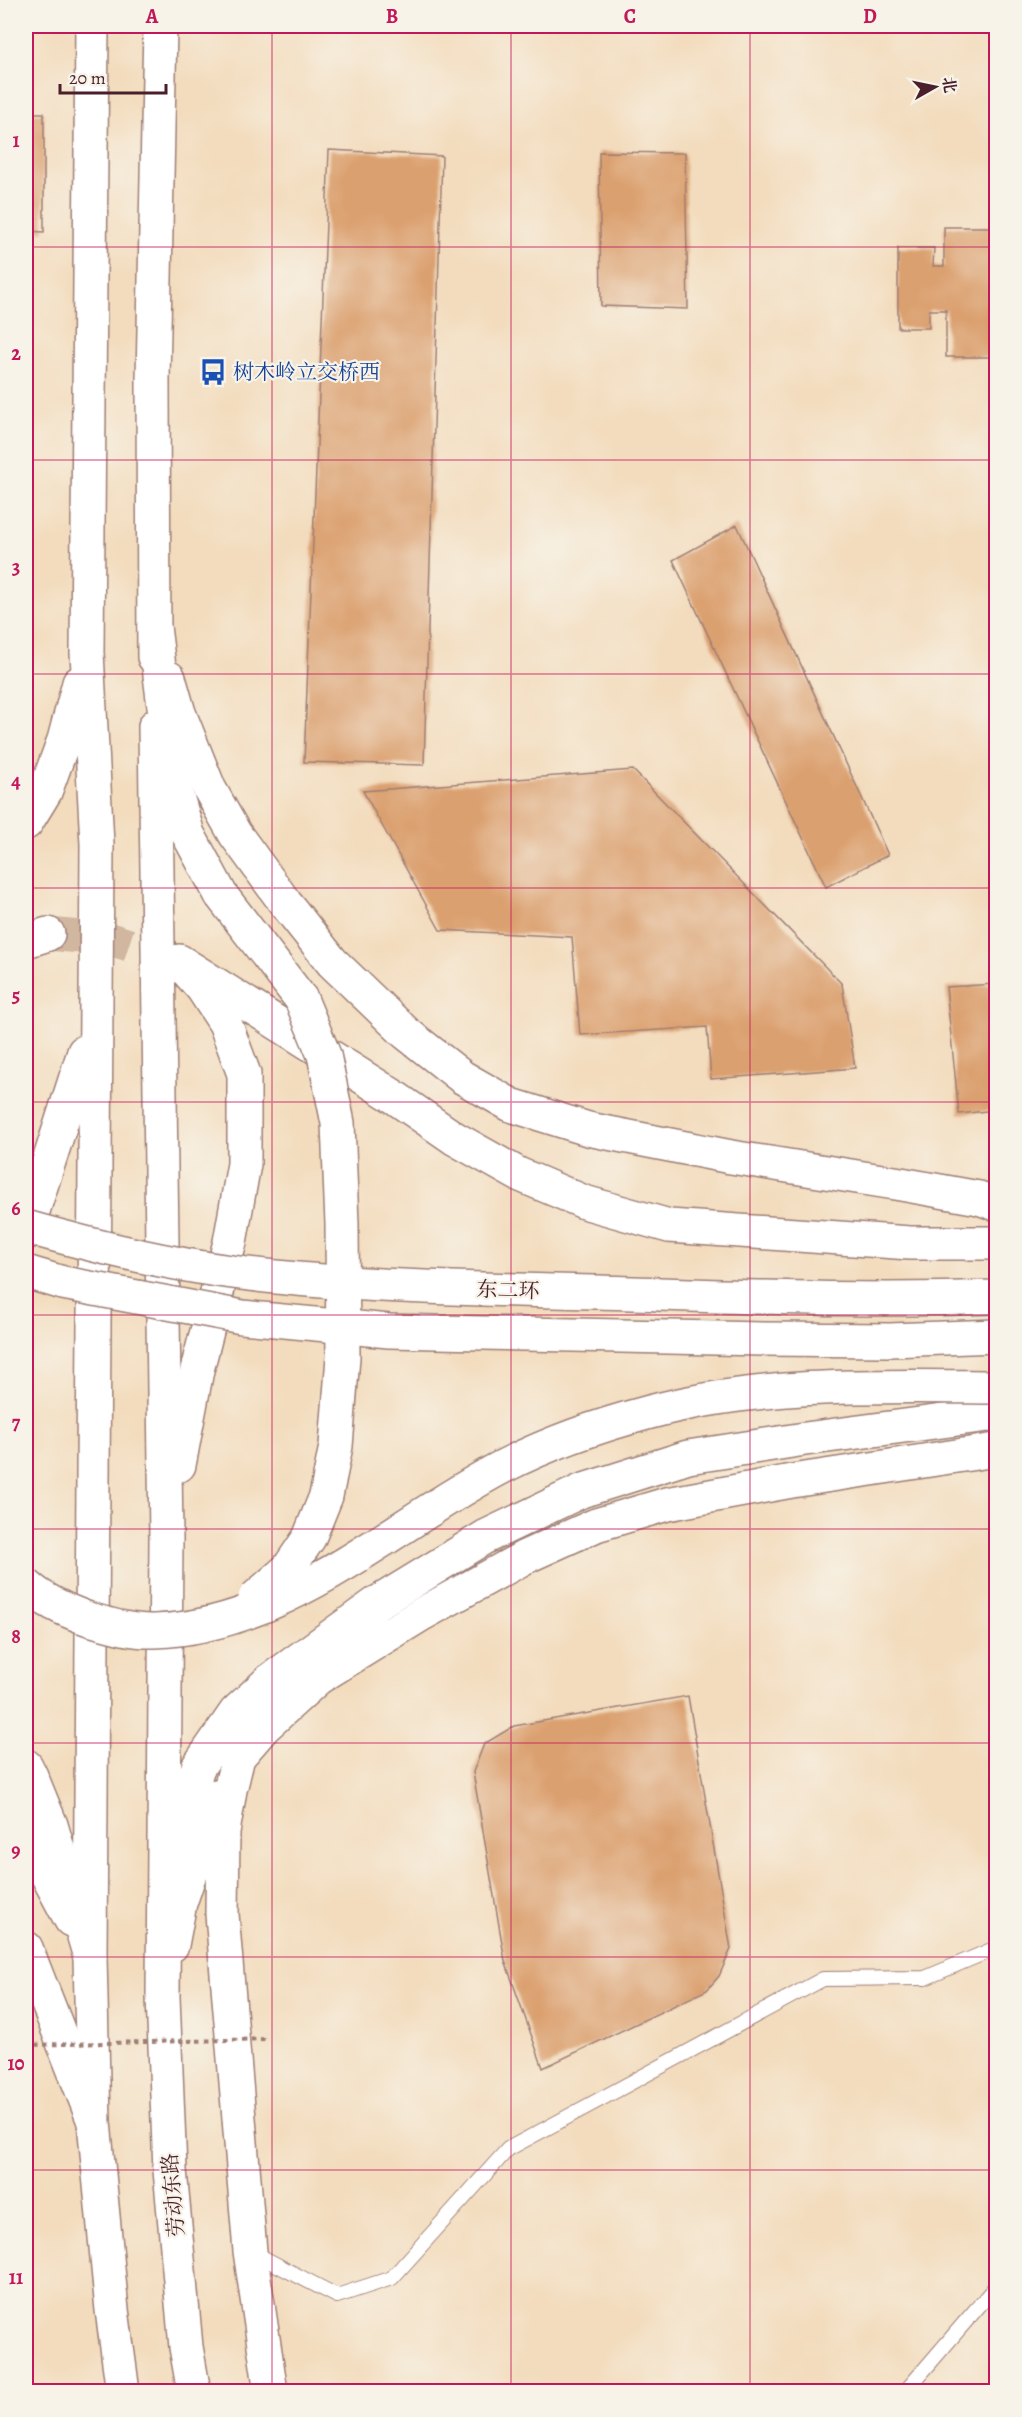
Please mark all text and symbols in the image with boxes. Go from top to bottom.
text: A [145,3,159,30]
text: B [386,3,398,30]
text: C [624,3,636,30]
text: D [863,3,877,30]
scale bar [60,57,166,95]
north arrow [905,57,965,117]
text: 20 m [69,66,106,90]
text: 北 [937,75,961,94]
text: 1 [12,127,20,154]
text: 2 [11,340,21,367]
bus stop icon: 树木岭立交桥西 [198,357,228,387]
place label: 树木岭立交桥西 [233,358,380,386]
text: 3 [12,554,20,581]
text: 4 [11,768,21,795]
text: 5 [12,982,20,1009]
text: 6 [11,1195,21,1222]
street label: 东二环 [476,1275,540,1305]
text: 7 [12,1409,21,1436]
text: 8 [11,1623,21,1650]
text: 9 [11,1837,21,1864]
text: 10 [7,2050,25,2077]
street label: 劳动东路 [155,2152,191,2238]
text: 11 [9,2264,23,2291]

